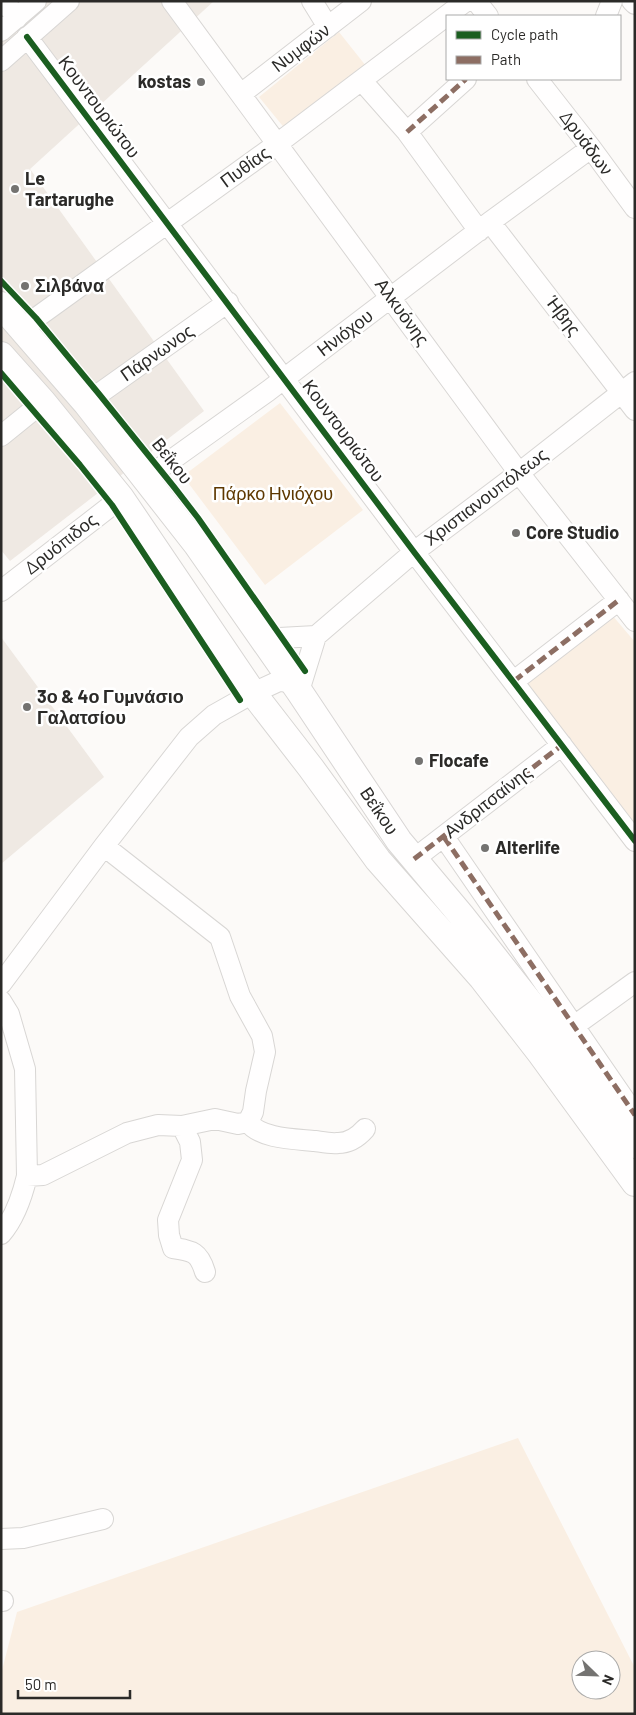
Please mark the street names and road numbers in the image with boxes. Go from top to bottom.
street label: Νυμφών [267,18,334,76]
street label: Κουντουριώτου [54,51,145,162]
street label: Δρυάδων [555,106,618,179]
street label: Πυθίας [215,141,274,192]
street label: Αλκυόνης [371,274,435,350]
street label: Ήβης [541,290,586,340]
street label: Ηνιόχου [312,304,377,360]
street label: Πάρνωνος [116,319,198,385]
street label: Κουντουριώτου [298,375,389,486]
street label: Βεΐκου [148,433,198,488]
street label: Χριστιανουπόλεως [419,442,552,550]
street label: Δρυόπιδος [20,508,101,578]
street label: Ανδριτσαίνης [439,760,536,842]
street label: Βεΐκου [356,782,404,838]

